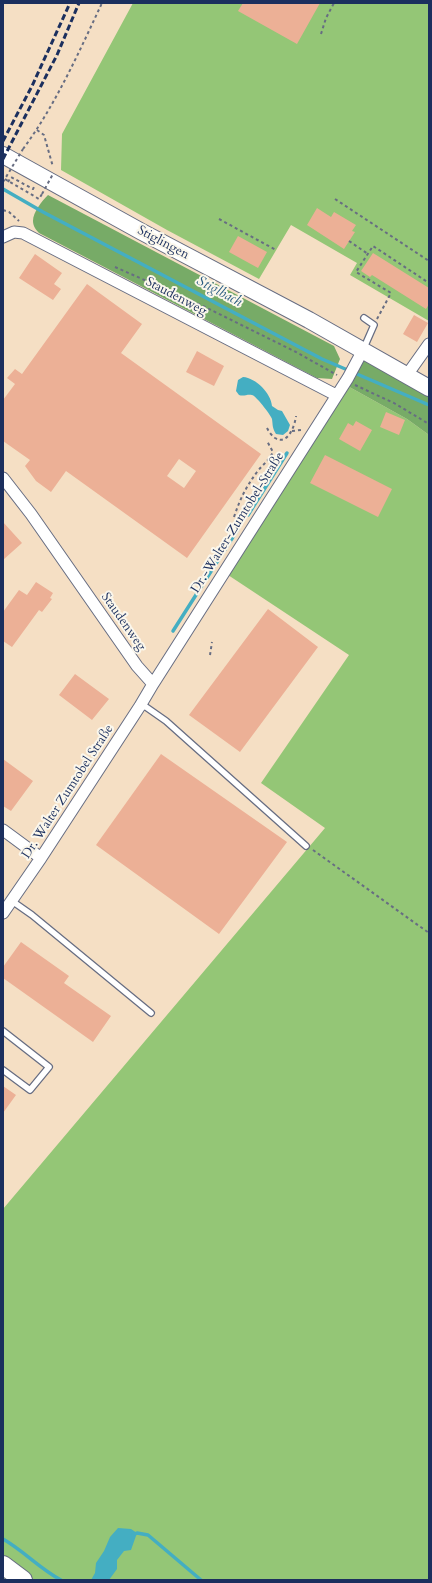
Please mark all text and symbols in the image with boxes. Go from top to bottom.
street label: Stiglingen [134,223,192,263]
water label: Stiglbach [193,273,245,311]
street label: Staudenweg [143,274,209,320]
street label: Dr.-Walter-Zumtobel-Straße [188,450,288,596]
street label: Staudenweg [97,590,149,654]
street label: Dr. Walter Zumtobel Straße [19,722,117,862]

